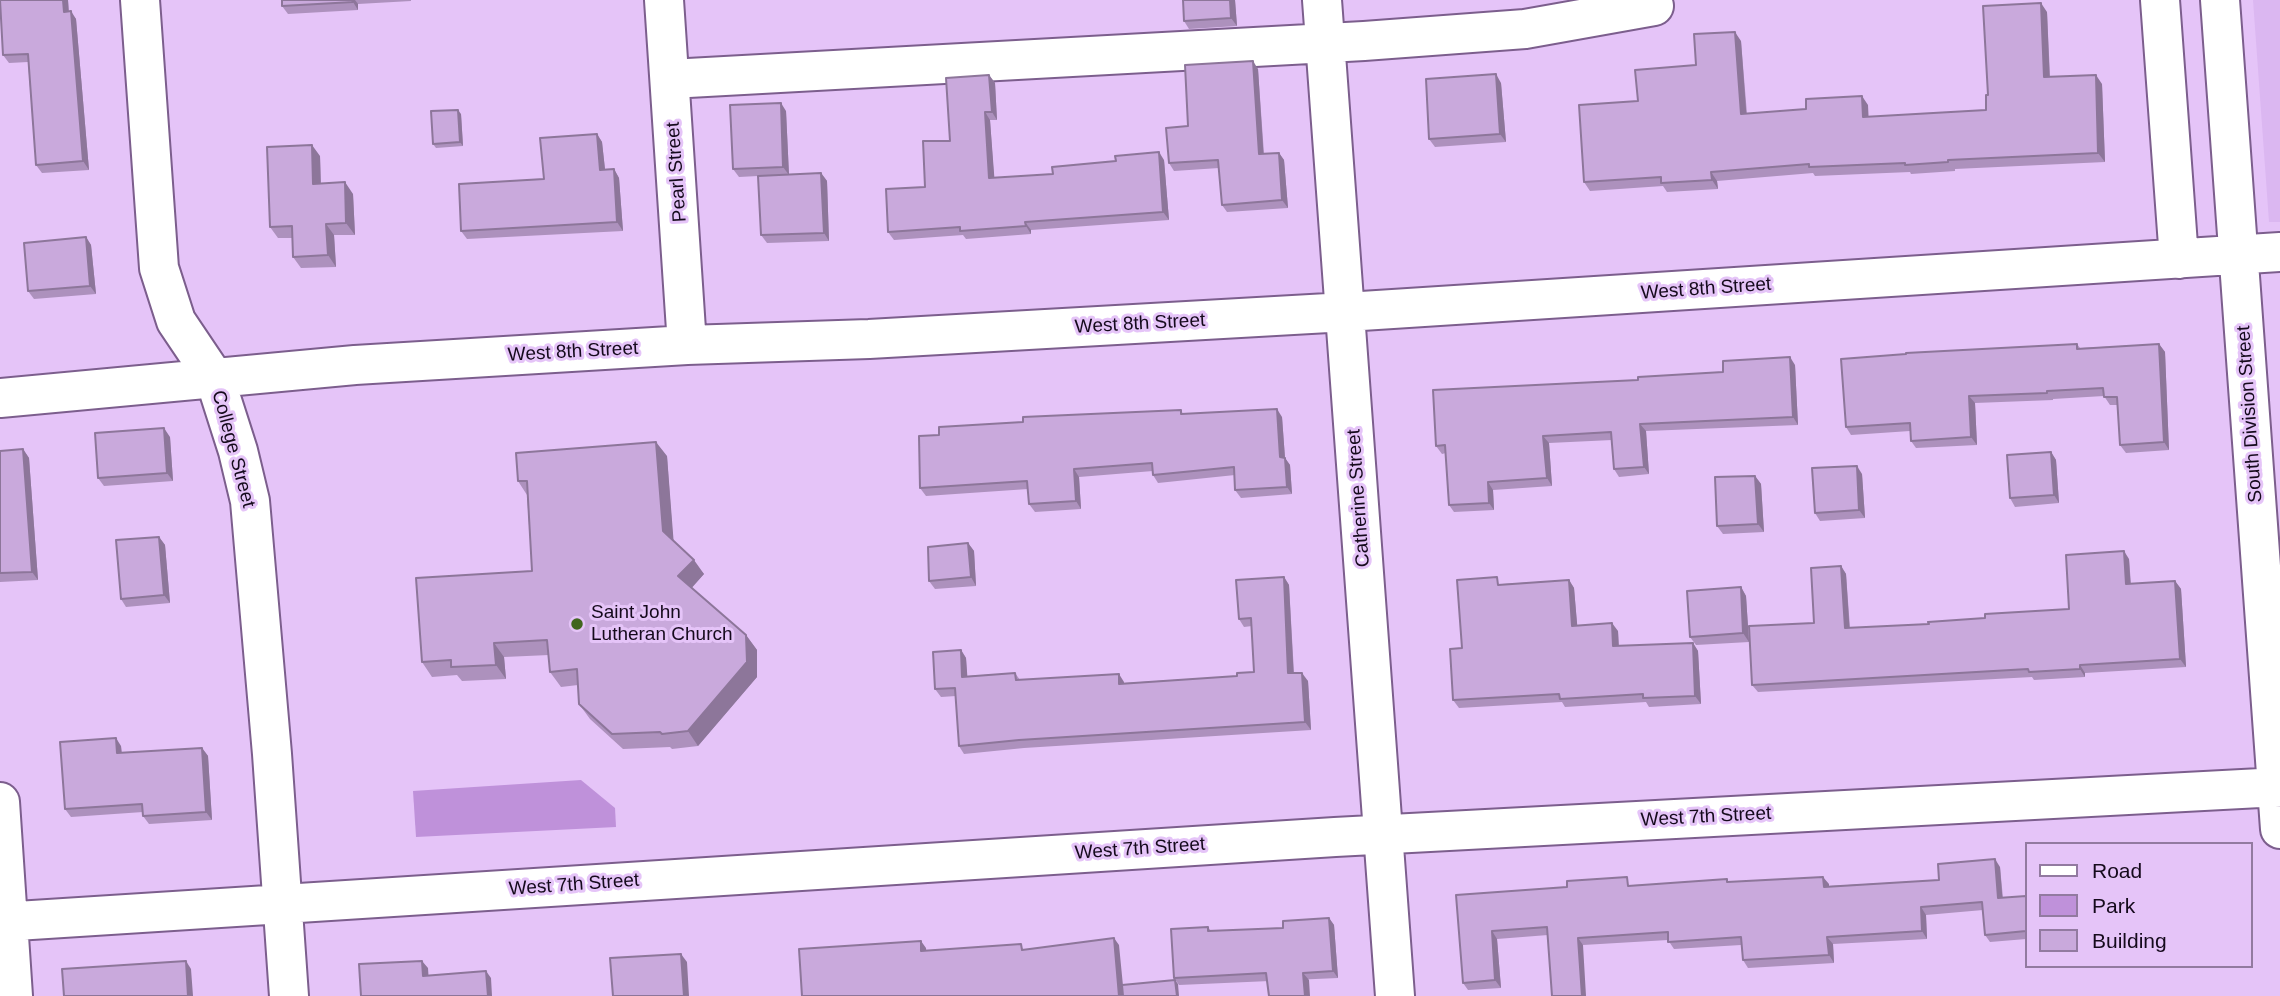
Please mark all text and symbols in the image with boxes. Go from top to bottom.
street label: Pearl Street [662,121,692,223]
street label: West 8th Street [1640,273,1772,305]
street label: West 8th Street [1074,309,1206,339]
street label: South Division Street [2232,325,2268,503]
street label: West 8th Street [507,337,639,367]
street label: College Street [206,388,260,510]
street label: Catherine Street [1343,428,1375,568]
place label: Saint John Lutheran Church [591,602,733,646]
marker: Saint John Lutheran Church [569,616,585,632]
street label: West 7th Street [1640,802,1772,832]
street label: West 7th Street [1074,833,1206,865]
legend [2024,842,2252,968]
text: Road [2092,859,2142,882]
street label: West 7th Street [508,869,640,901]
text: Park [2092,894,2135,917]
text: Building [2092,929,2167,952]

